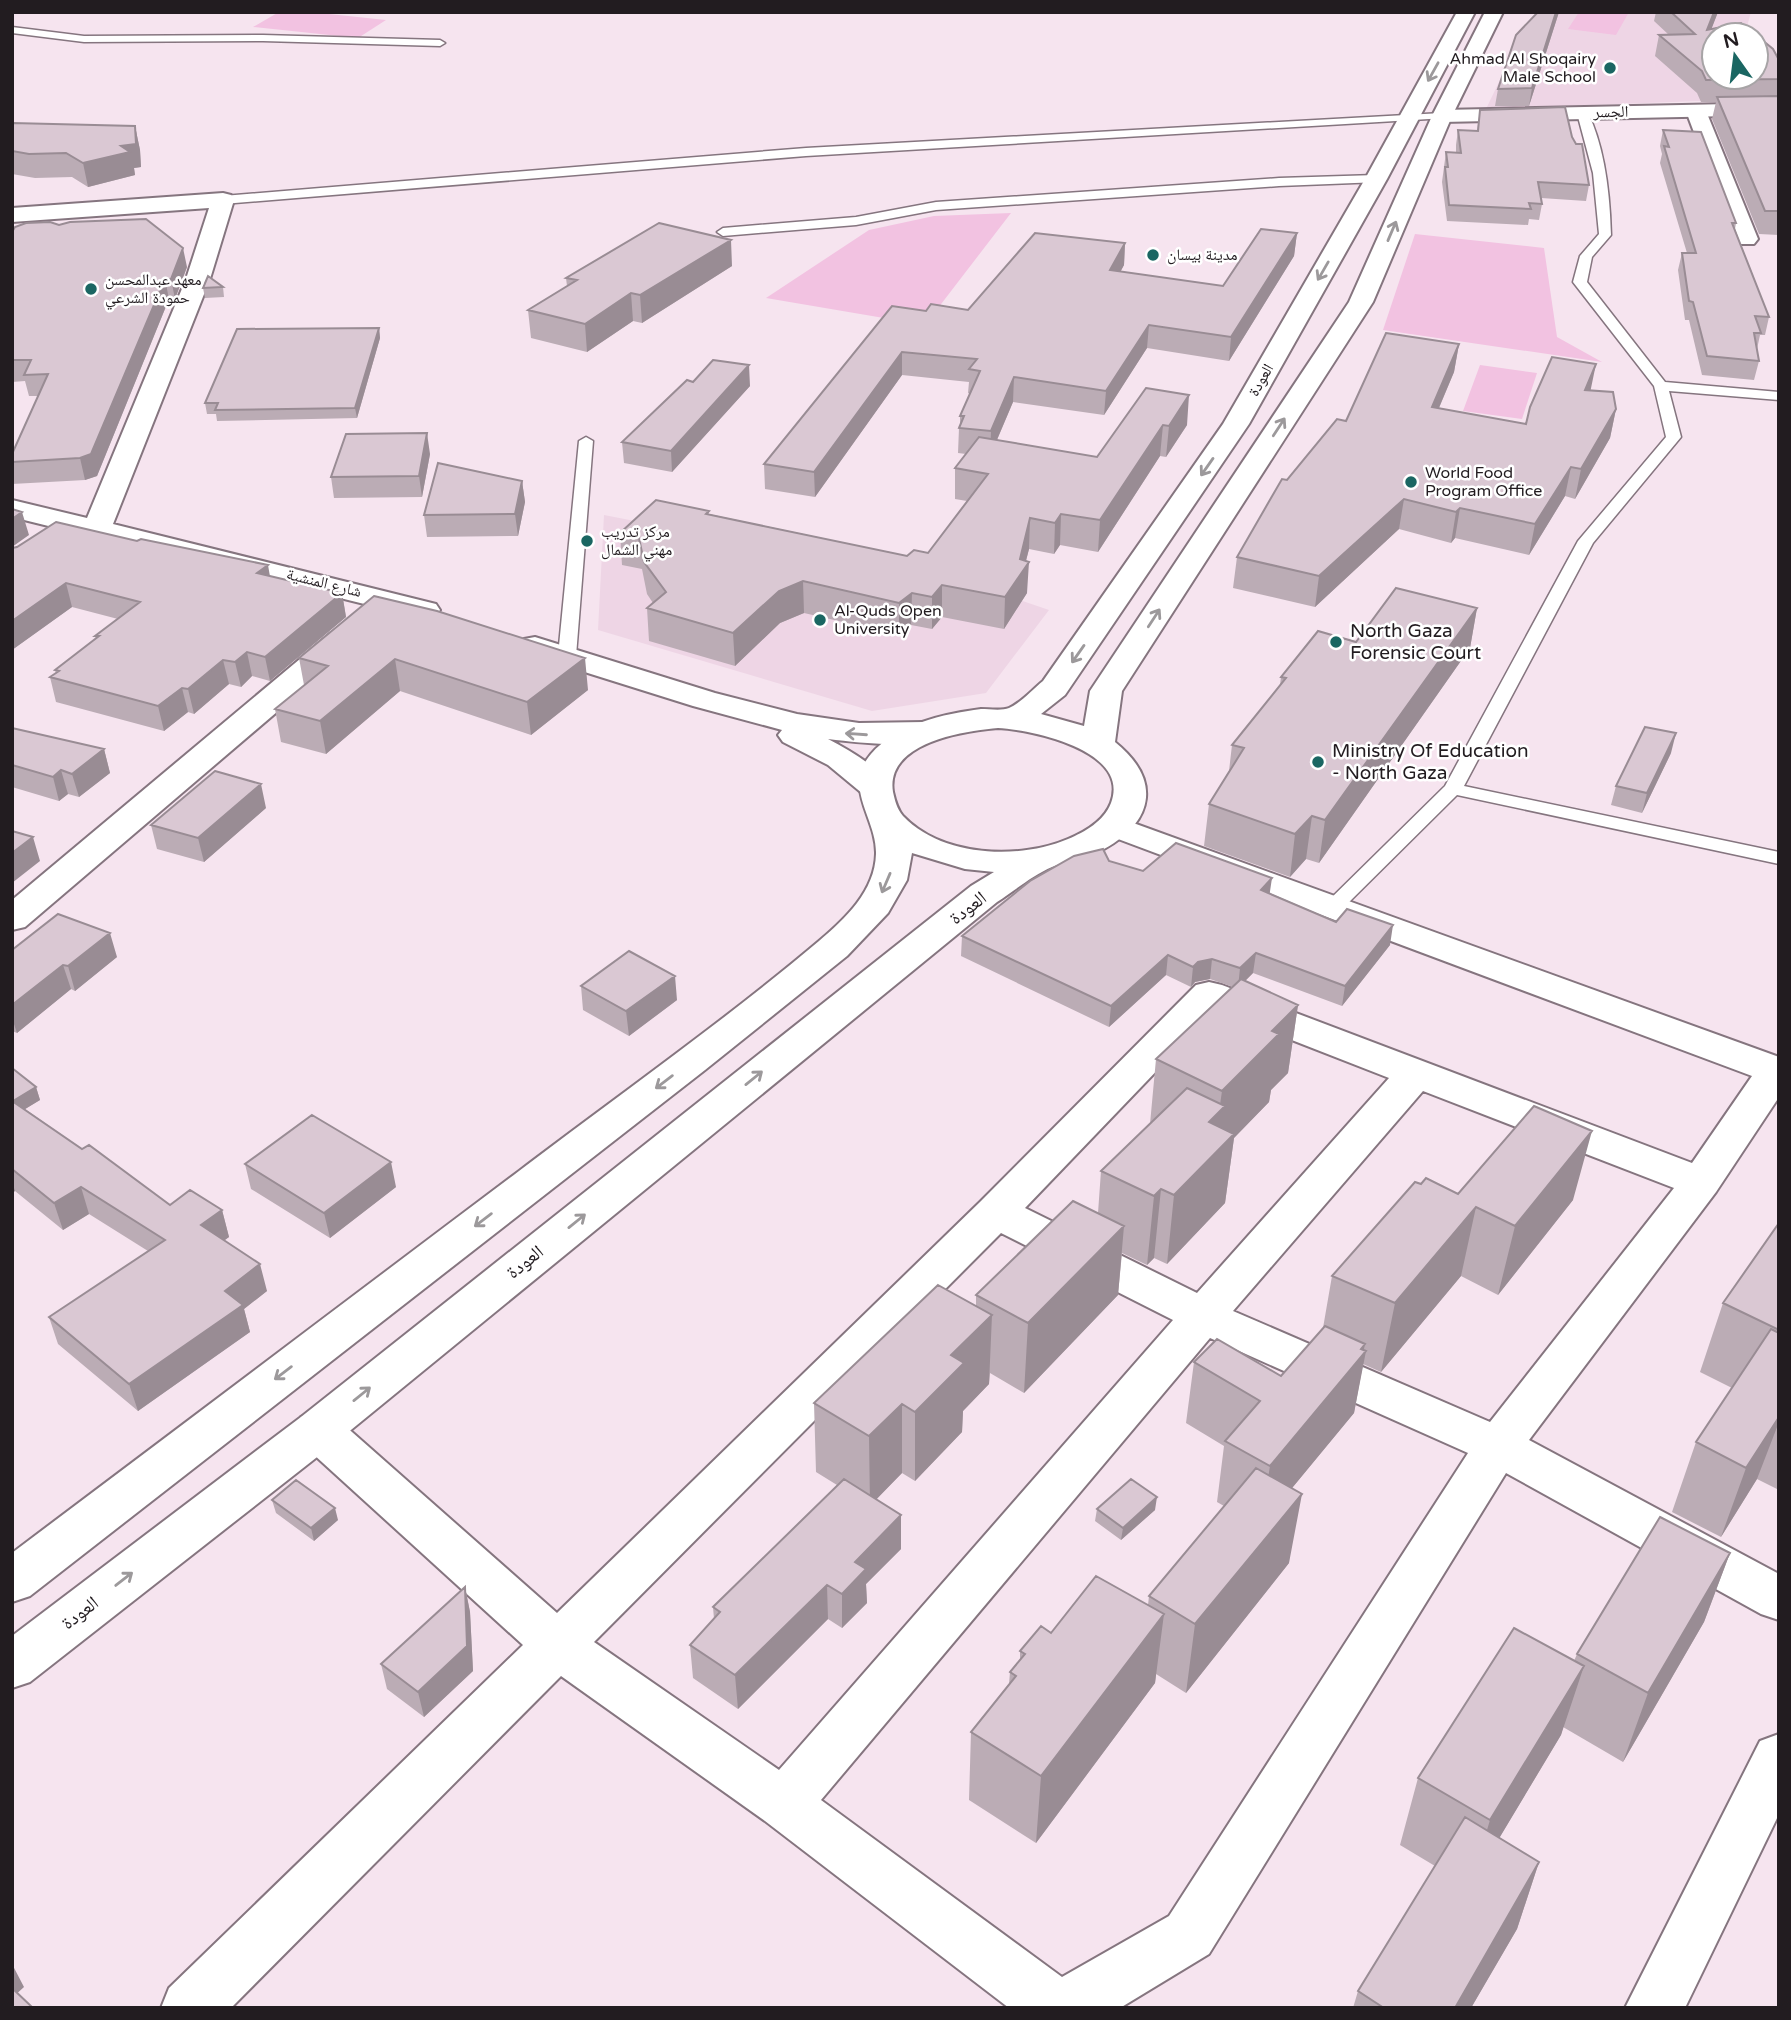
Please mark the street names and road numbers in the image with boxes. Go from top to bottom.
street label: الجسر [1592,102,1629,122]
street label: العودة [1244,360,1278,400]
street label: شارع المنشية [284,564,364,602]
street label: العودة [945,887,991,929]
street label: العودة [502,1241,548,1283]
street label: العودة [57,1592,103,1634]

